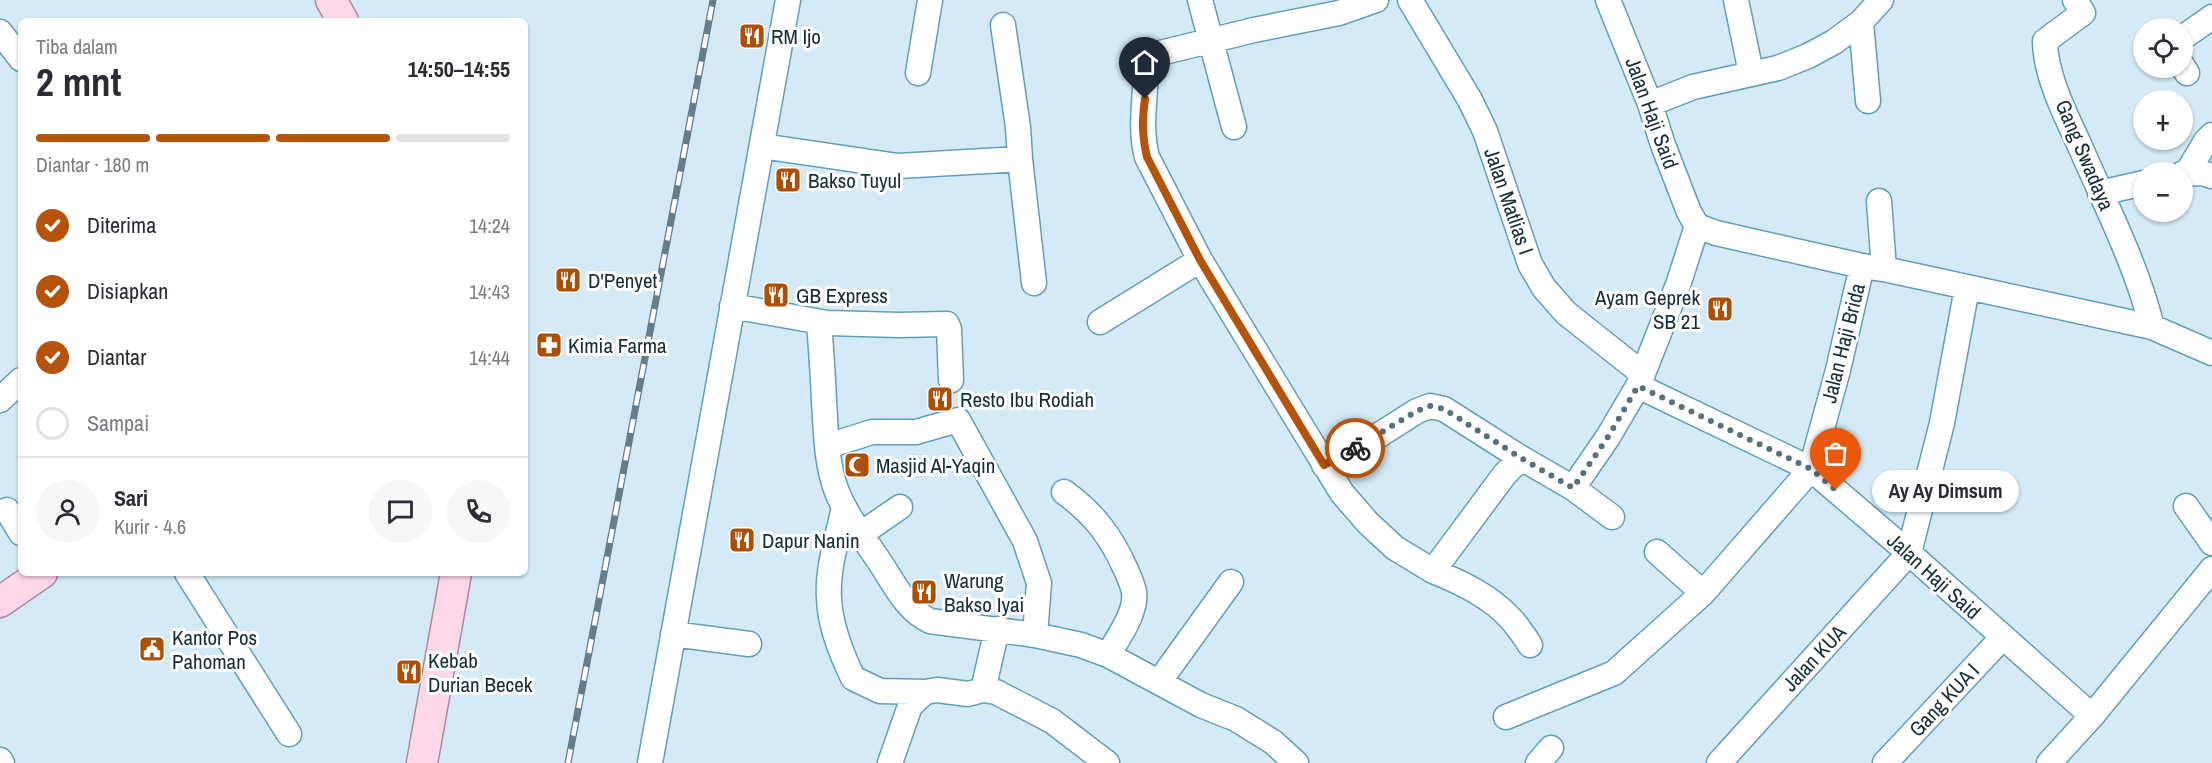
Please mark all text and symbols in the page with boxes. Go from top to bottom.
map controls [2133,18,2193,222]
button: locate [2133,18,2193,78]
restaurant icon: RM Ijo [737,21,767,51]
place label: RM Ijo [771,22,821,51]
text: Tiba dalam [36,33,118,60]
pin [1119,37,1170,99]
icon: home [1128,46,1161,79]
street label: Jalan Haji Said [1618,53,1686,173]
text: 14:50–14:55 [408,54,510,84]
text: 2 mnt [36,56,121,108]
button: + [2133,90,2193,150]
street label: Gang Swadaya [2049,95,2122,215]
street label: Jalan Matlias I [1477,144,1541,258]
text: Diantar · 180 m [36,151,149,178]
button: − [2133,162,2193,222]
restaurant icon: Bakso Tuyul [773,165,803,195]
place label: Bakso Tuyul [808,166,901,195]
icon: check [36,209,69,242]
text: Diterima [87,210,156,240]
text: 14:24 [469,212,510,239]
restaurant icon: D'Penyet [553,265,583,295]
place label: D'Penyet [588,266,658,295]
icon: check [36,275,69,308]
text: Disiapkan [87,276,168,306]
text: 14:43 [469,278,510,305]
restaurant icon: GB Express [761,280,791,310]
street label: Jalan Haji Brida [1814,280,1872,406]
place label: GB Express [796,281,888,310]
place label: Ayam Geprek SB 21 [1594,283,1700,336]
restaurant icon: Ayam Geprek SB 21 [1705,294,1735,324]
pharmacy icon: Kimia Farma [534,330,564,360]
place label: Kimia Farma [568,331,667,360]
icon: check [36,341,69,374]
text: Diantar [87,342,146,372]
text: 14:44 [469,344,510,371]
restaurant icon: Resto Ibu Rodiah [925,384,955,414]
place label: Resto Ibu Rodiah [960,385,1094,414]
text: Sampai [87,408,149,438]
courier [1325,418,1385,478]
pin [1810,428,1861,490]
icon: bike [1339,432,1372,465]
icon: bag [1819,437,1852,470]
mosque icon: Masjid Al-Yaqin [842,450,872,480]
place label: Masjid Al-Yaqin [876,451,995,480]
callout: Ay Ay Dimsum [1872,469,2019,511]
text: Ay Ay Dimsum [1889,477,2002,504]
button: person [36,480,99,543]
button: chat [369,480,432,543]
button: phone [447,480,510,543]
text: Sari [114,483,148,513]
text: Kurir · 4.6 [114,513,186,540]
restaurant icon: Dapur Nanin [727,525,757,555]
place label: Dapur Nanin [762,526,860,555]
street label: Jalan Haji Said [1881,526,1987,626]
place label: Warung Bakso Iyai [944,566,1024,619]
restaurant icon: Warung Bakso Iyai [909,577,939,607]
street label: Jalan KUA [1776,618,1853,698]
place label: Kantor Pos Pahoman [172,623,257,676]
public building icon: Kantor Pos Pahoman [137,634,167,664]
place label: Kebab Durian Becek [428,646,533,699]
restaurant icon: Kebab Durian Becek [394,657,424,687]
street label: Gang KUA I [1902,657,1986,743]

